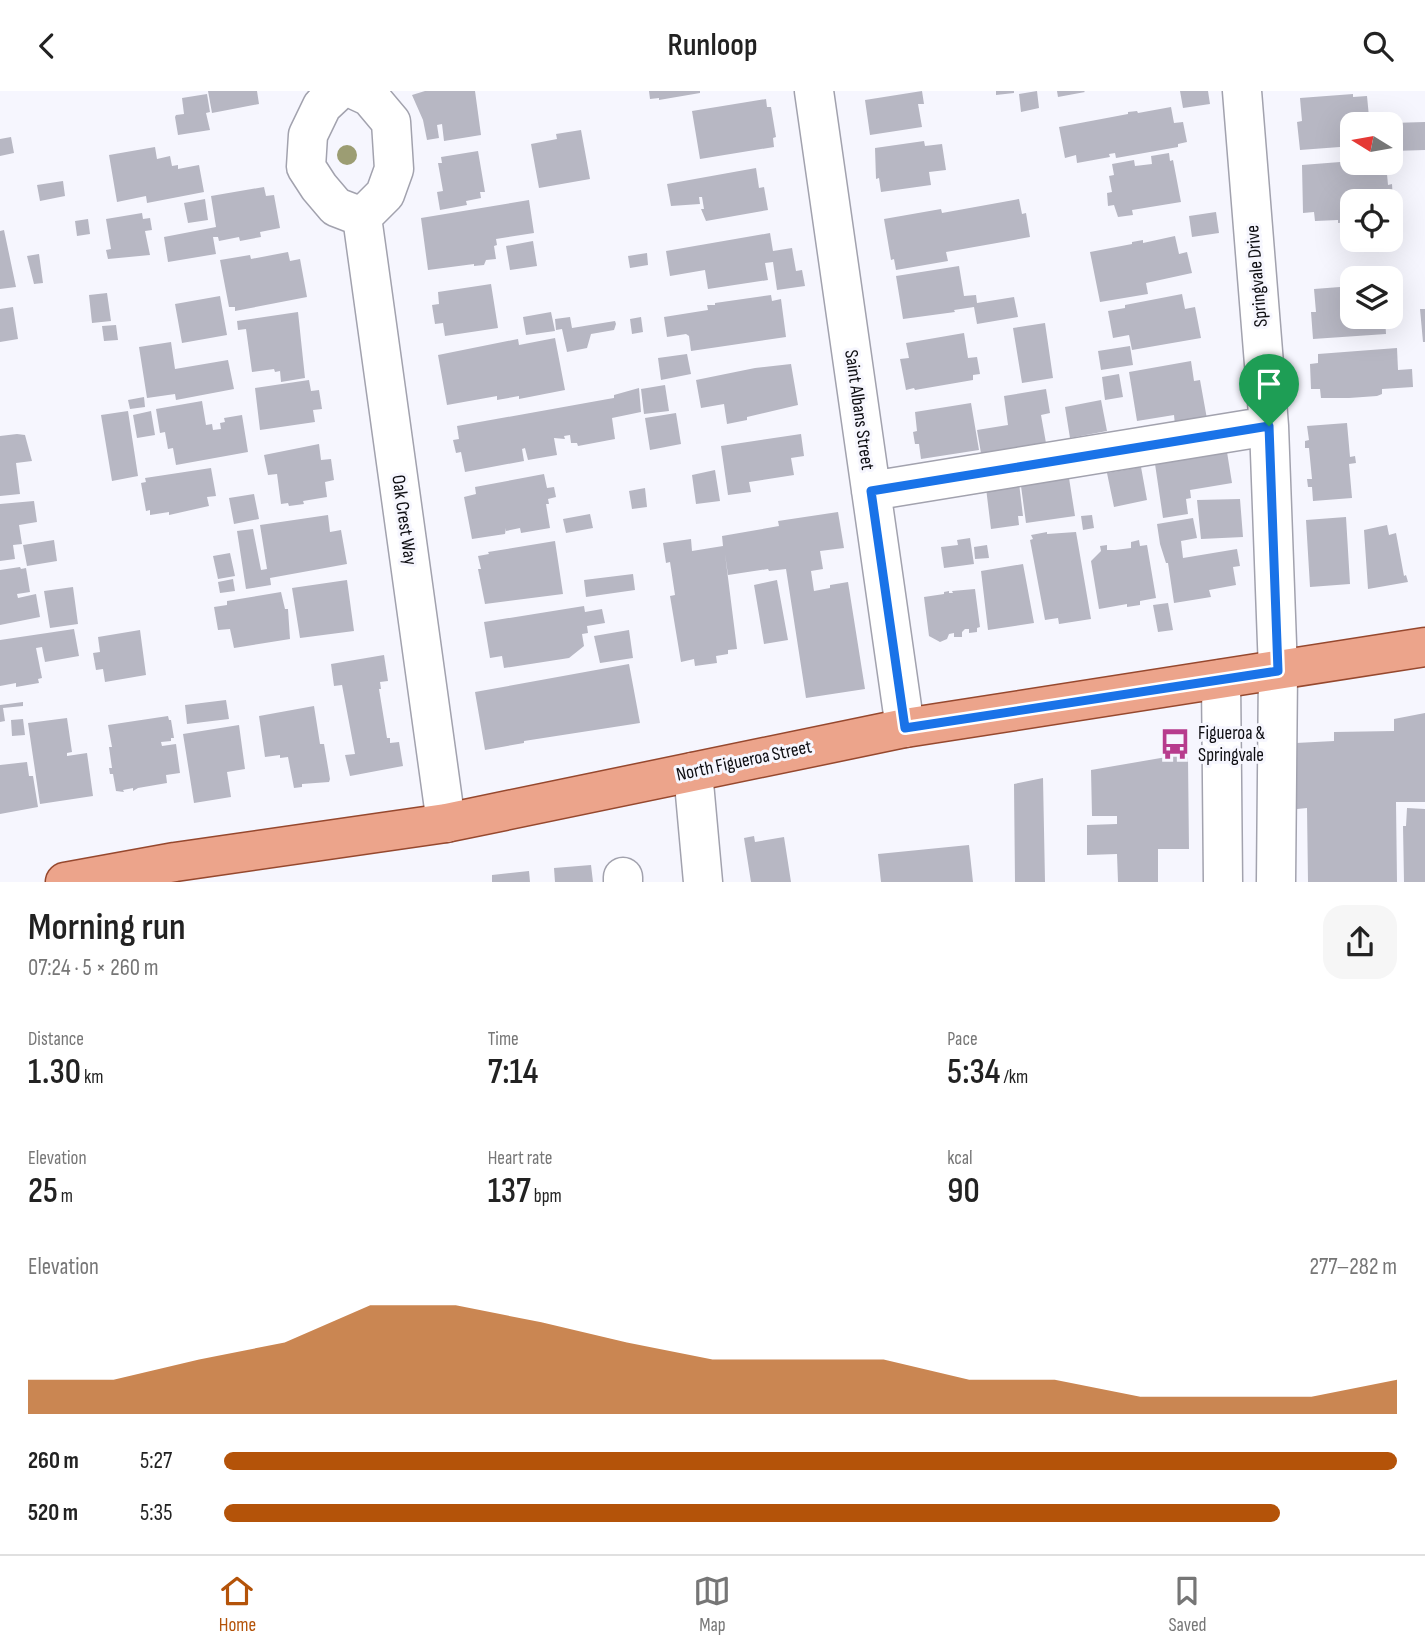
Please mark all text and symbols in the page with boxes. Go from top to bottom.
text: Runloop [667,26,758,65]
icon: back [28,27,66,65]
icon: search [1359,27,1397,65]
north arrow [1340,112,1404,175]
map controls [1340,112,1403,329]
button: locate [1340,189,1403,252]
street label: Springvale Drive [1241,224,1273,328]
button: layers [1340,266,1403,329]
street label: Saint Albans Street [839,348,879,472]
pin [1239,354,1299,426]
icon: arrive [1250,365,1288,403]
street label: Oak Crest Way [386,473,422,567]
place label: Figueroa & Springvale [1198,722,1266,767]
bus stop icon: Figueroa & Springvale [1158,727,1192,761]
street label: North Figueroa Street [674,735,814,787]
text: Morning run [28,905,186,950]
button: share [1323,905,1397,979]
text: 07:24 · 5 × 260 m [28,954,158,982]
text: Distance [28,1028,84,1051]
text: Time [488,1028,519,1051]
text: Pace [947,1028,978,1051]
text: 1.30 [28,1051,81,1094]
text: 7:14 [488,1051,538,1094]
text: 5:34 [947,1051,1000,1094]
text: km [81,1066,103,1089]
text: /km [1000,1066,1028,1089]
text: Elevation [28,1147,87,1170]
text: Heart rate [488,1147,553,1170]
text: kcal [947,1147,972,1170]
text: 25 [28,1170,58,1213]
text: 137 [488,1170,531,1213]
text: 90 [947,1170,980,1213]
text: m [58,1185,73,1208]
text: bpm [531,1185,562,1208]
text: Elevation [28,1253,99,1281]
text: 277–282 m [1310,1253,1397,1281]
text: 260 m [28,1447,79,1475]
text: 5:27 [140,1447,172,1475]
text: 520 m [28,1499,78,1527]
text: 5:35 [140,1499,172,1527]
tab: Home [218,1572,256,1637]
tab: Map [693,1572,731,1637]
tab: Saved [1168,1572,1207,1637]

